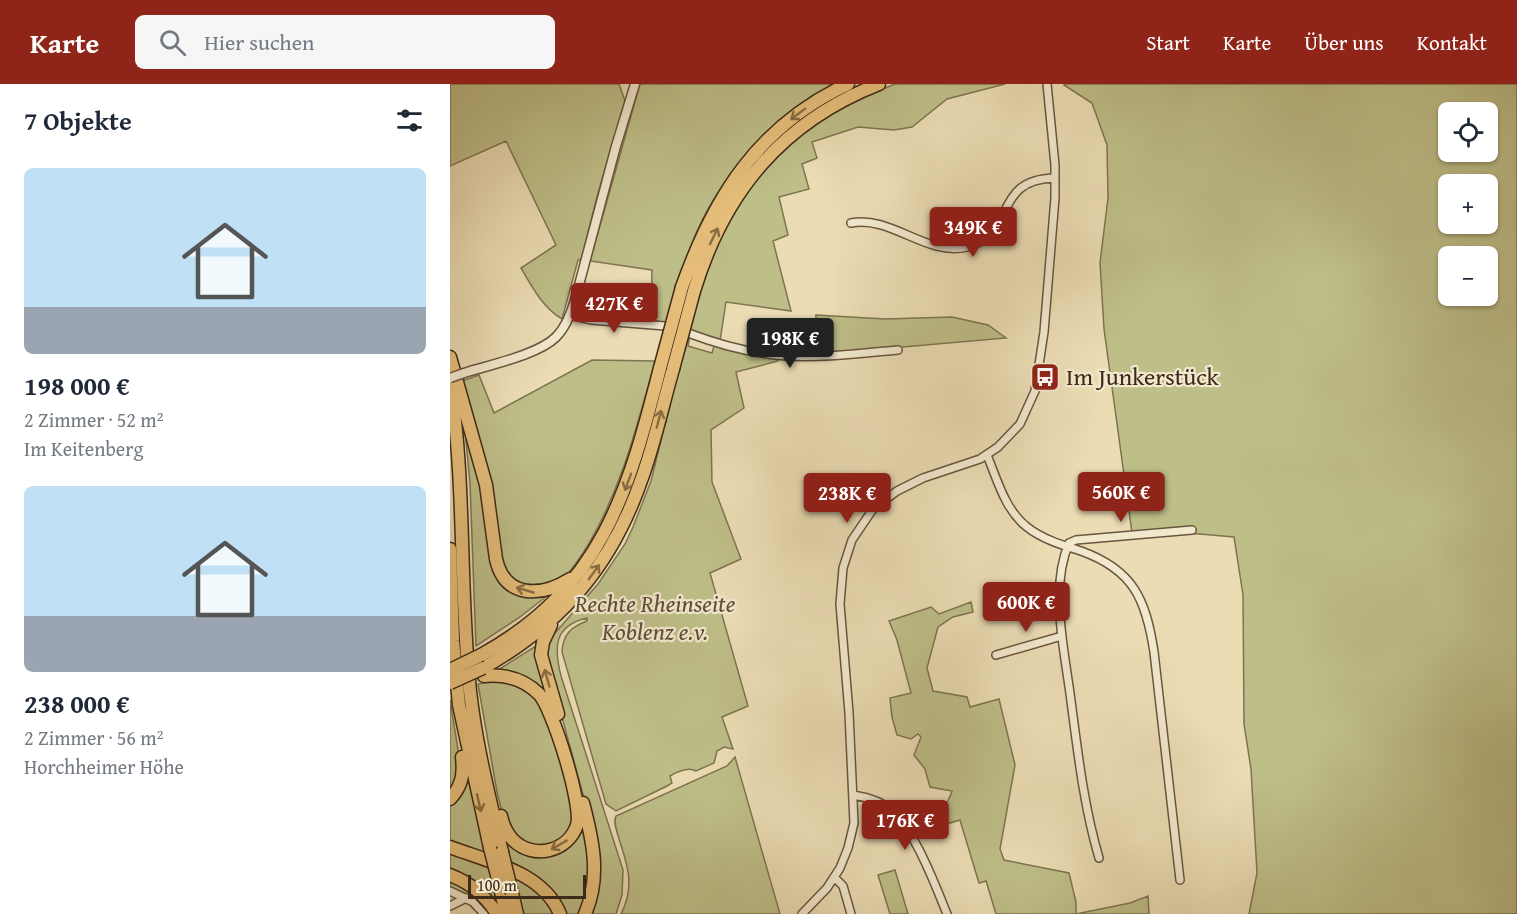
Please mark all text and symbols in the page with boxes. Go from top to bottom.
search box [135,15,555,69]
text: Karte [30,22,99,63]
icon: search [156,26,189,59]
text: Hier suchen [204,26,314,58]
text: Start [1146,27,1190,58]
text: Karte [1223,27,1271,58]
text: Über uns [1304,27,1384,58]
text: Kontakt [1417,27,1487,58]
text: 7 Objekte [24,101,132,140]
map controls [1438,102,1498,306]
button: locate [1438,102,1498,162]
icon: filters [393,104,426,137]
one-way arrow [791,108,807,121]
button: + [1438,174,1498,234]
icon: home [171,207,279,315]
pin: 349K € [924,207,1022,258]
text: 349K € [944,212,1002,241]
one-way arrow [709,228,721,246]
button: − [1438,246,1498,306]
pin: 427K € [565,283,663,334]
text: 427K € [585,288,643,317]
pin: 198K € [741,318,839,369]
text: 198K € [761,323,819,352]
place label: Im Junkerstück [1066,359,1219,394]
bus stop icon: Im Junkerstück [1029,361,1061,393]
text: 198 000 € [24,366,130,405]
text: 2 Zimmer · 52 m² [24,405,163,434]
one-way arrow [654,410,665,429]
text: Im Keitenberg [24,434,143,463]
one-way arrow [622,472,633,491]
pin: 560K € [1072,472,1170,523]
pin: 238K € [798,473,896,524]
text: 560K € [1092,477,1150,506]
text: 238K € [818,478,876,507]
icon: home [171,525,279,633]
one-way arrow [588,565,600,581]
pin: 600K € [977,582,1075,633]
one-way arrow [516,583,535,595]
park label: Rechte Rheinseite Koblenz e.v. [574,586,736,649]
text: 600K € [997,587,1055,616]
one-way arrow [541,669,552,688]
text: 238 000 € [24,684,130,723]
text: 2 Zimmer · 56 m² [24,723,163,752]
text: Horchheimer Höhe [24,752,184,781]
one-way arrow [474,794,486,813]
pin: 176K € [856,800,954,851]
text: 176K € [876,805,934,834]
one-way arrow [551,839,568,851]
scale bar [468,872,586,900]
text: 100 m [477,873,517,897]

